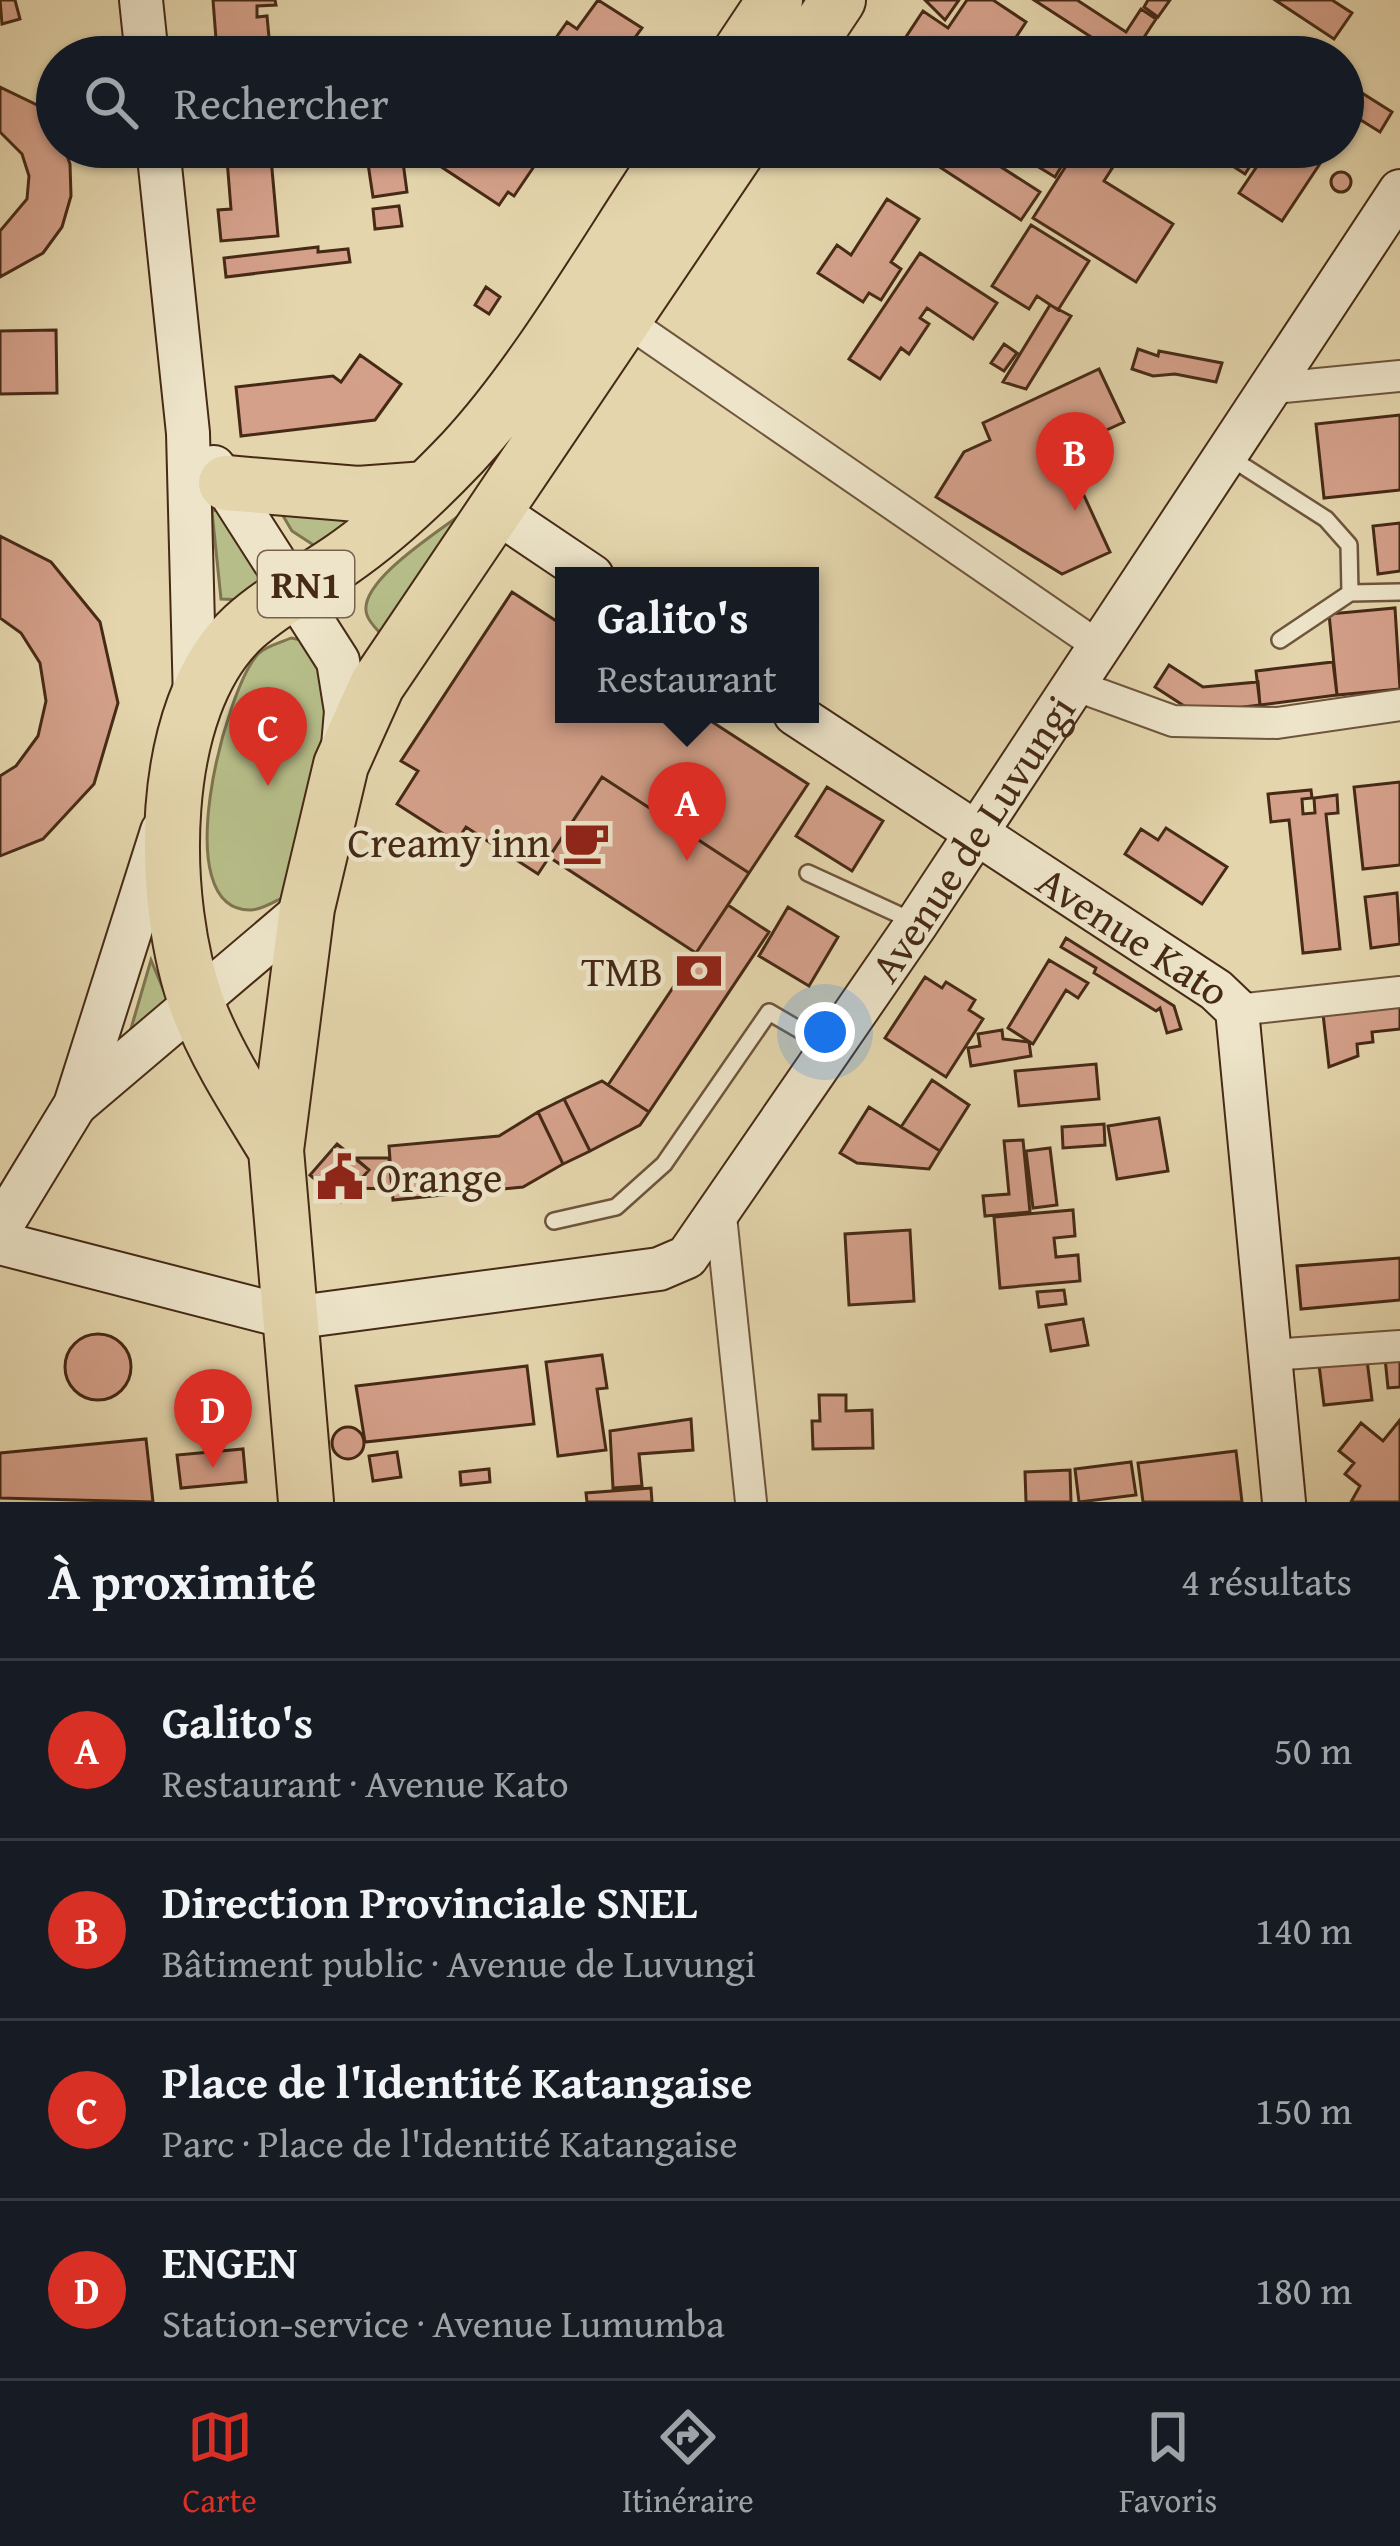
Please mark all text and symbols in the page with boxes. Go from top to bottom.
search box [36,36,1364,168]
icon: search [78,69,144,135]
text: Rechercher [174,70,389,135]
pin: B [1036,412,1114,511]
road number: RN1 [258,551,354,617]
popup [555,567,819,723]
text: Galito's [597,584,749,649]
text: Restaurant [597,649,777,706]
street label: Avenue de Luvungi [854,682,1089,994]
pin: C [229,687,307,786]
pin: A [648,762,726,861]
place label: Creamy inn [348,811,550,872]
cafe icon: Creamy inn [561,817,611,867]
street label: Avenue Kato [1026,850,1246,1019]
place label: TMB [581,940,663,1001]
bank icon: TMB [674,946,724,996]
your location [795,1002,855,1062]
place label: Orange [376,1146,502,1207]
public building icon: Orange [315,1152,365,1202]
pin: D [174,1369,252,1468]
text: À proximité [48,1543,316,1618]
text: 4 résultats [1181,1552,1352,1609]
text: Galito's [162,1689,313,1754]
text: A [75,1721,99,1778]
text: 50 m [1274,1721,1352,1778]
text: Restaurant · Avenue Kato [162,1754,569,1811]
text: Direction Provinciale SNEL [162,1869,697,1934]
text: B [75,1901,99,1958]
text: 140 m [1255,1901,1352,1958]
text: Bâtiment public · Avenue de Luvungi [162,1934,756,1991]
text: Place de l'Identité Katangaise [162,2049,752,2114]
text: C [76,2081,98,2138]
text: 150 m [1255,2081,1352,2138]
text: Parc · Place de l'Identité Katangaise [162,2114,738,2171]
text: ENGEN [162,2229,298,2294]
text: D [74,2261,100,2318]
text: 180 m [1255,2261,1352,2318]
text: Station-service · Avenue Lumumba [162,2294,725,2351]
tab: Carte [183,2404,257,2524]
tab: Itinéraire [622,2404,754,2524]
tab: Favoris [1119,2404,1217,2524]

